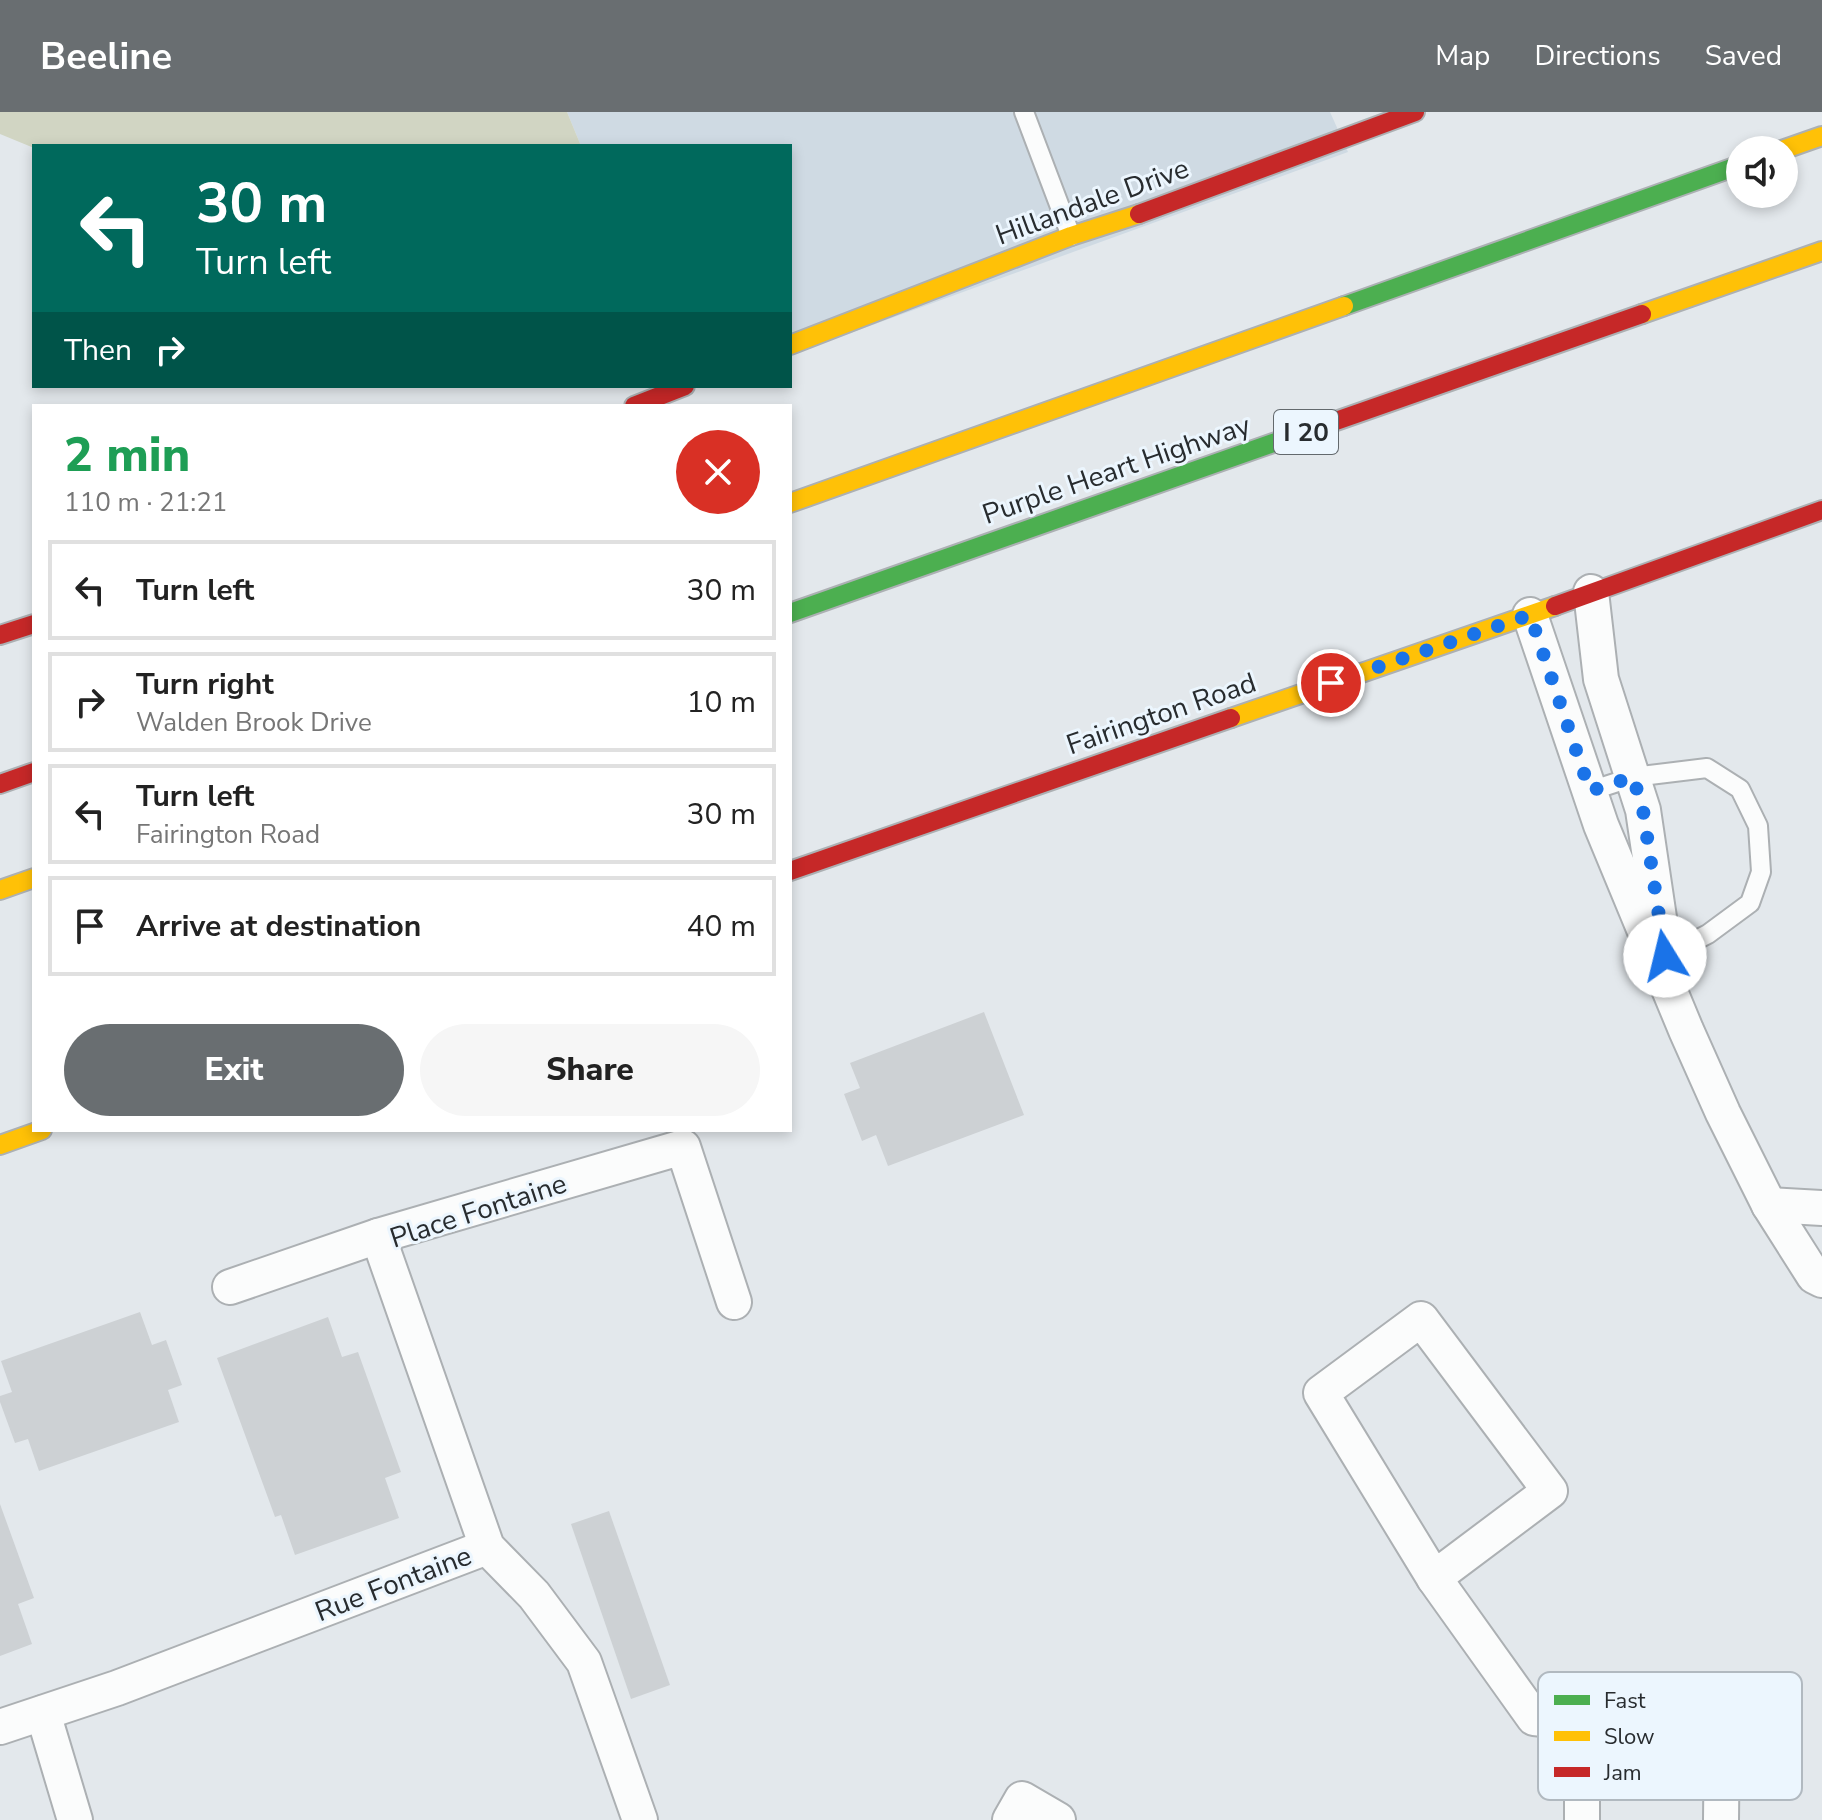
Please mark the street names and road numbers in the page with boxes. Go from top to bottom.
street label: Hillandale Drive [990,149,1194,254]
street label: Purple Heart Highway [977,406,1256,534]
road number: I 20 [1274,410,1338,454]
street label: Fairington Road [1061,664,1261,764]
street label: Place Fontaine [385,1164,572,1257]
street label: Rue Fontaine [310,1537,477,1631]

